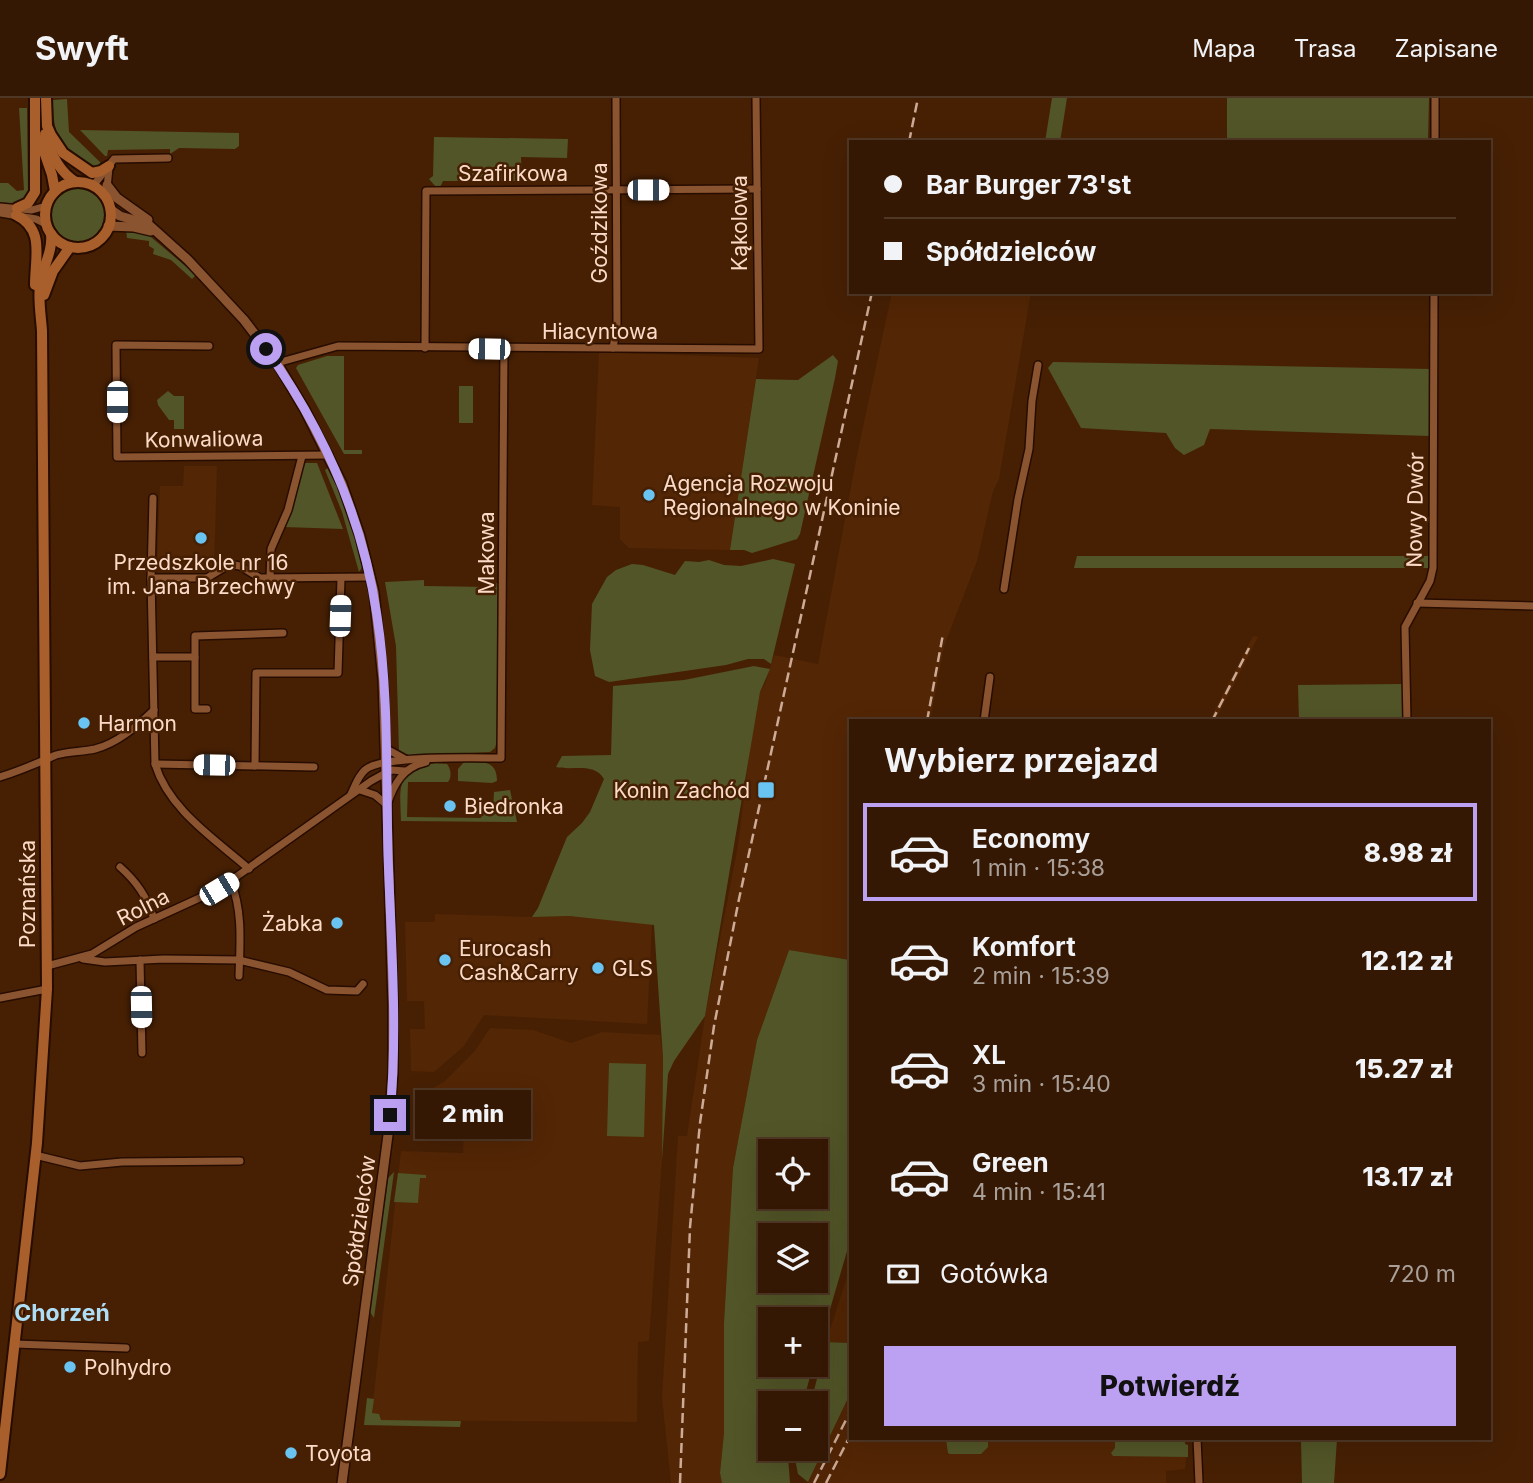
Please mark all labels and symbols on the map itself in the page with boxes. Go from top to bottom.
street label: Szafirkowa [458,161,568,186]
street label: Goździkowa [587,162,612,284]
street label: Kąkolowa [727,175,752,271]
car [628,180,670,201]
street label: Hiacyntowa [542,319,658,344]
route start [250,333,282,365]
car [468,338,511,360]
car [107,381,128,423]
street label: Konwaliowa [144,425,264,453]
street label: Nowy Dwór [1401,452,1429,568]
place label: Agencja Rozwoju Regionalnego w Koninie [663,471,901,520]
marker: Agencja Rozwoju Regionalnego w Koninie [641,487,657,503]
street label: Makowa [474,511,499,595]
marker: Przedszkole nr 16 im. Jana Brzechwy [193,530,209,546]
place label: Przedszkole nr 16 im. Jana Brzechwy [107,550,295,599]
car [329,595,352,637]
place label: Harmon [98,711,177,736]
marker: Harmon [76,715,92,731]
car [193,754,236,776]
place label: Konin Zachód [613,778,750,803]
marker: Konin Zachód [756,780,776,800]
place label: Biedronka [464,794,564,819]
marker: Biedronka [442,798,458,814]
street label: Poznańska [15,840,40,948]
car [196,869,243,909]
street label: Rolna [113,883,173,931]
place label: Żabka [262,910,323,936]
marker: Żabka [329,915,345,931]
place label: Eurocash Cash&Carry [459,936,579,985]
marker: Eurocash Cash&Carry [437,952,453,968]
place label: GLS [612,956,653,981]
marker: GLS [590,960,606,976]
car [131,986,152,1028]
callout: 2 min [414,1090,530,1140]
route end [374,1099,406,1131]
street label: Spółdzielców [337,1154,381,1288]
district label: Chorzeń [14,1299,110,1327]
place label: Polhydro [84,1355,172,1380]
marker: Polhydro [62,1359,78,1375]
place label: Toyota [305,1441,372,1466]
marker: Toyota [283,1445,299,1461]

